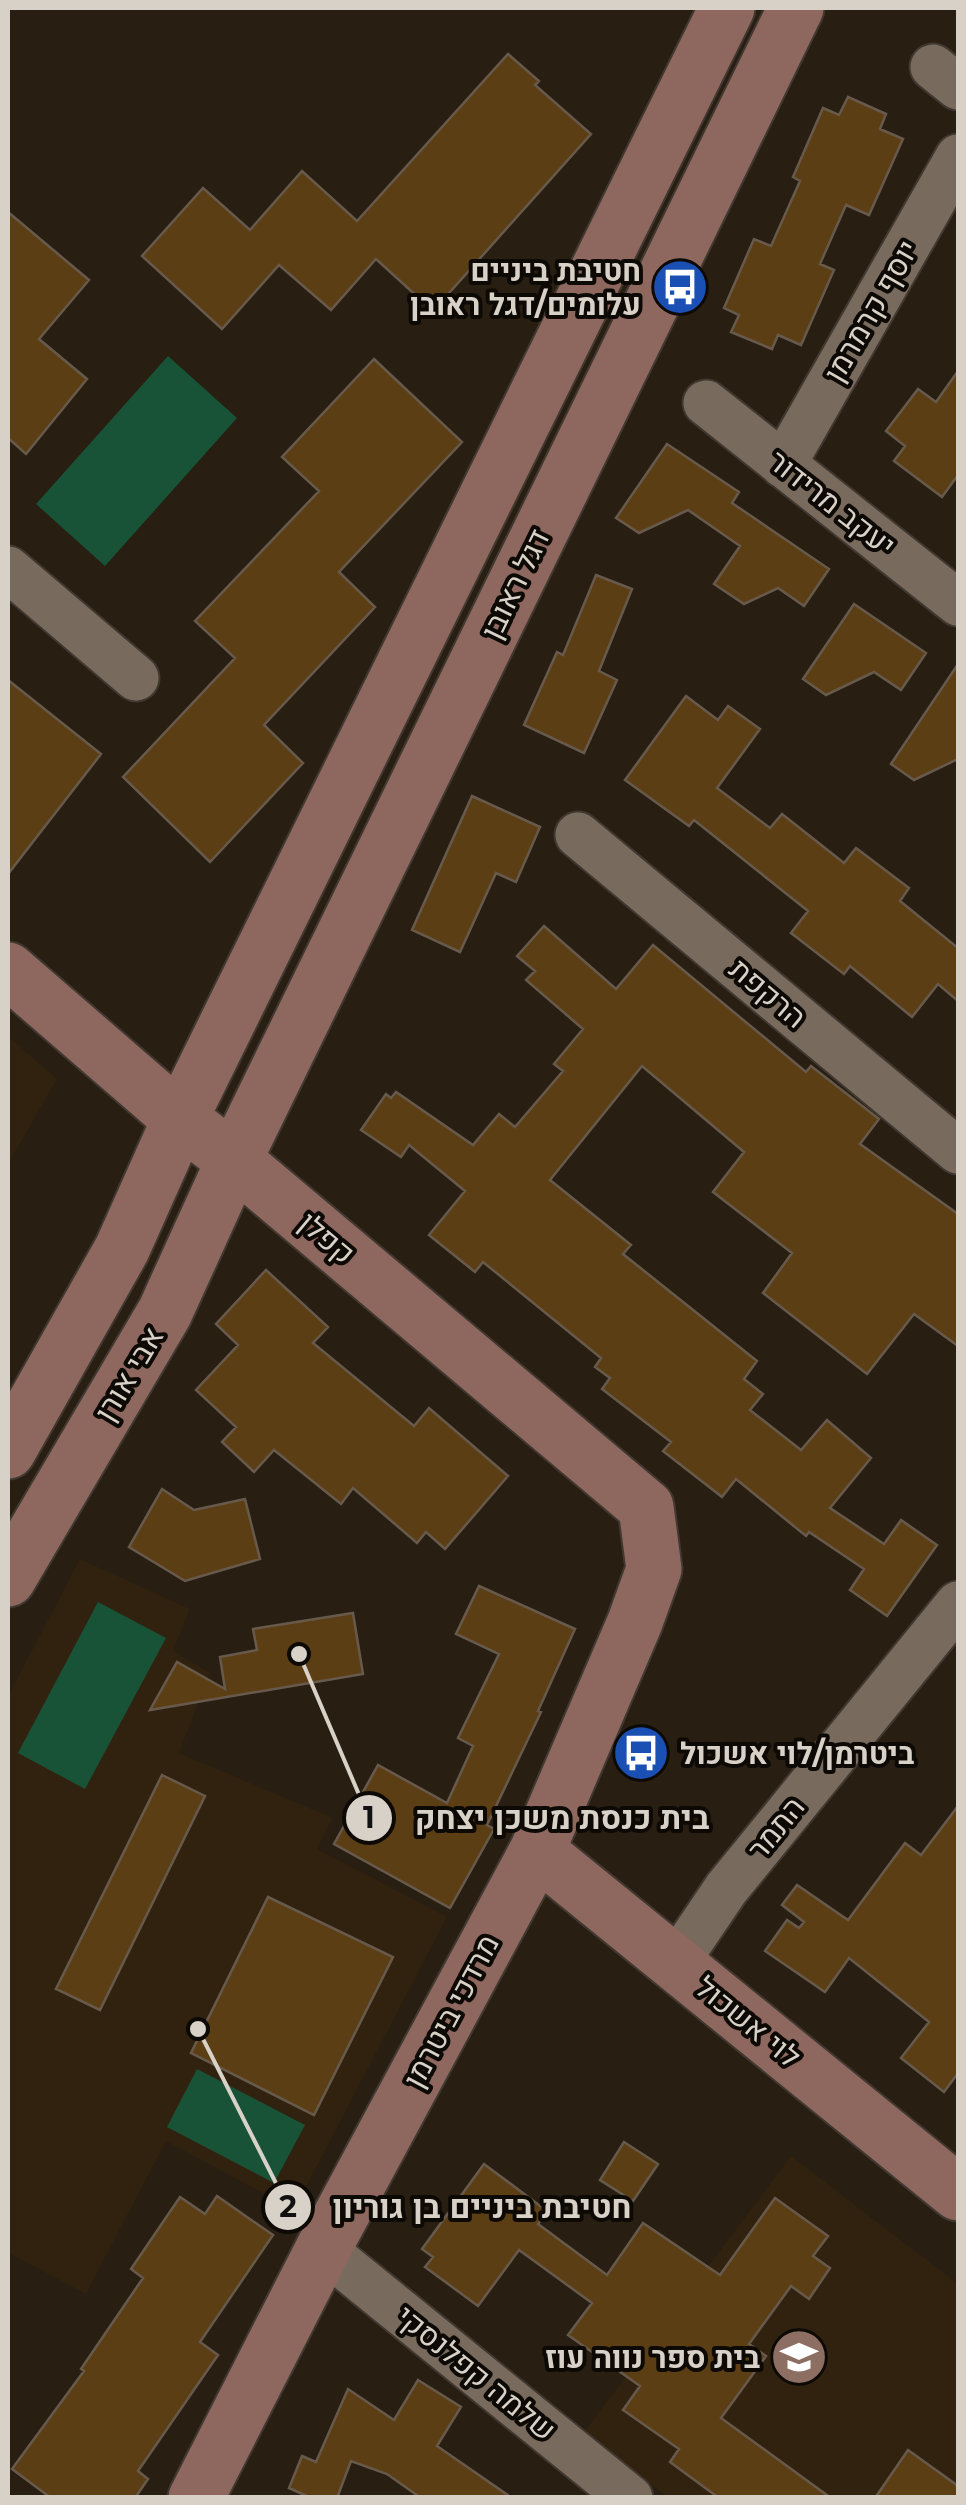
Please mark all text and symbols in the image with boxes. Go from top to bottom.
street label: יוסף קרמרמן [816,234,926,388]
place label: חטיבת ביניים עלומים/דגל ראובן [410,252,641,323]
bus stop icon: חטיבת ביניים עלומים/דגל ראובן [650,257,710,317]
street label: יעקב מרידור [761,442,903,564]
street label: דגל ראובן [473,523,557,645]
street label: הרקפת [722,950,814,1036]
street label: קפלן [292,1204,362,1272]
street label: אבי אורן [87,1320,171,1428]
bus stop icon: ביטרמן/לוי אשכול [611,1723,671,1783]
place label: ביטרמן/לוי אשכול [680,1735,914,1772]
callout: בית כנסת משכן יצחק [344,1787,729,1849]
street label: התמר [740,1789,812,1867]
text: בית כנסת משכן יצחק [415,1798,709,1837]
text: 1 [363,1799,375,1836]
street label: מרדכי ביטרמן [395,1928,507,2094]
street label: לוי אשכול [688,1968,808,2076]
callout: חטיבת ביניים בן גוריון [263,2176,652,2238]
text: חטיבת ביניים בן גוריון [333,2187,631,2226]
text: 2 [279,2188,297,2225]
street label: שלמה קפלנסקי [389,2297,563,2449]
school or university icon: בית ספר נווה עוז [769,2327,829,2387]
place label: בית ספר נווה עוז [545,2339,760,2376]

